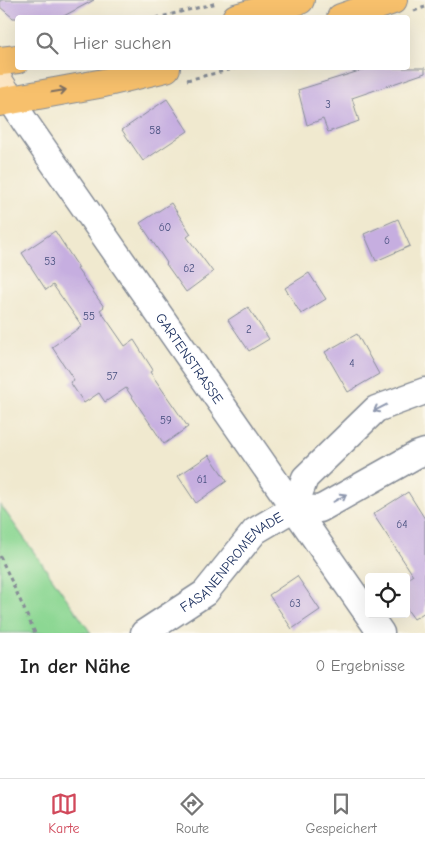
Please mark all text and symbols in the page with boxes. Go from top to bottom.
search box [15,15,410,70]
icon: search [33,29,61,57]
text: Hier suchen [73,32,171,54]
one-way arrow [50,86,66,95]
house number: 3 [325,98,331,111]
house number: 58 [149,124,161,137]
house number: 60 [159,221,171,234]
house number: 6 [384,234,390,247]
house number: 53 [44,255,56,268]
house number: 62 [183,262,195,275]
house number: 55 [83,310,95,323]
street label: GARTENSTRASSE [152,310,227,407]
house number: 2 [246,323,252,336]
house number: 4 [349,357,355,370]
house number: 57 [106,370,118,383]
one-way arrow [372,403,387,413]
house number: 59 [160,414,172,427]
house number: 61 [197,473,207,486]
one-way arrow [332,493,346,503]
street label: FASANENPROMENADE [177,508,286,616]
house number: 64 [396,518,408,531]
map controls [365,573,410,618]
button: locate [365,573,410,618]
house number: 63 [289,597,301,610]
text: In der Nähe [20,654,130,678]
text: 0 Ergebnisse [316,657,405,675]
tab: Karte [48,790,79,837]
tab: Route [176,790,209,837]
tab: Gespeichert [305,790,377,837]

